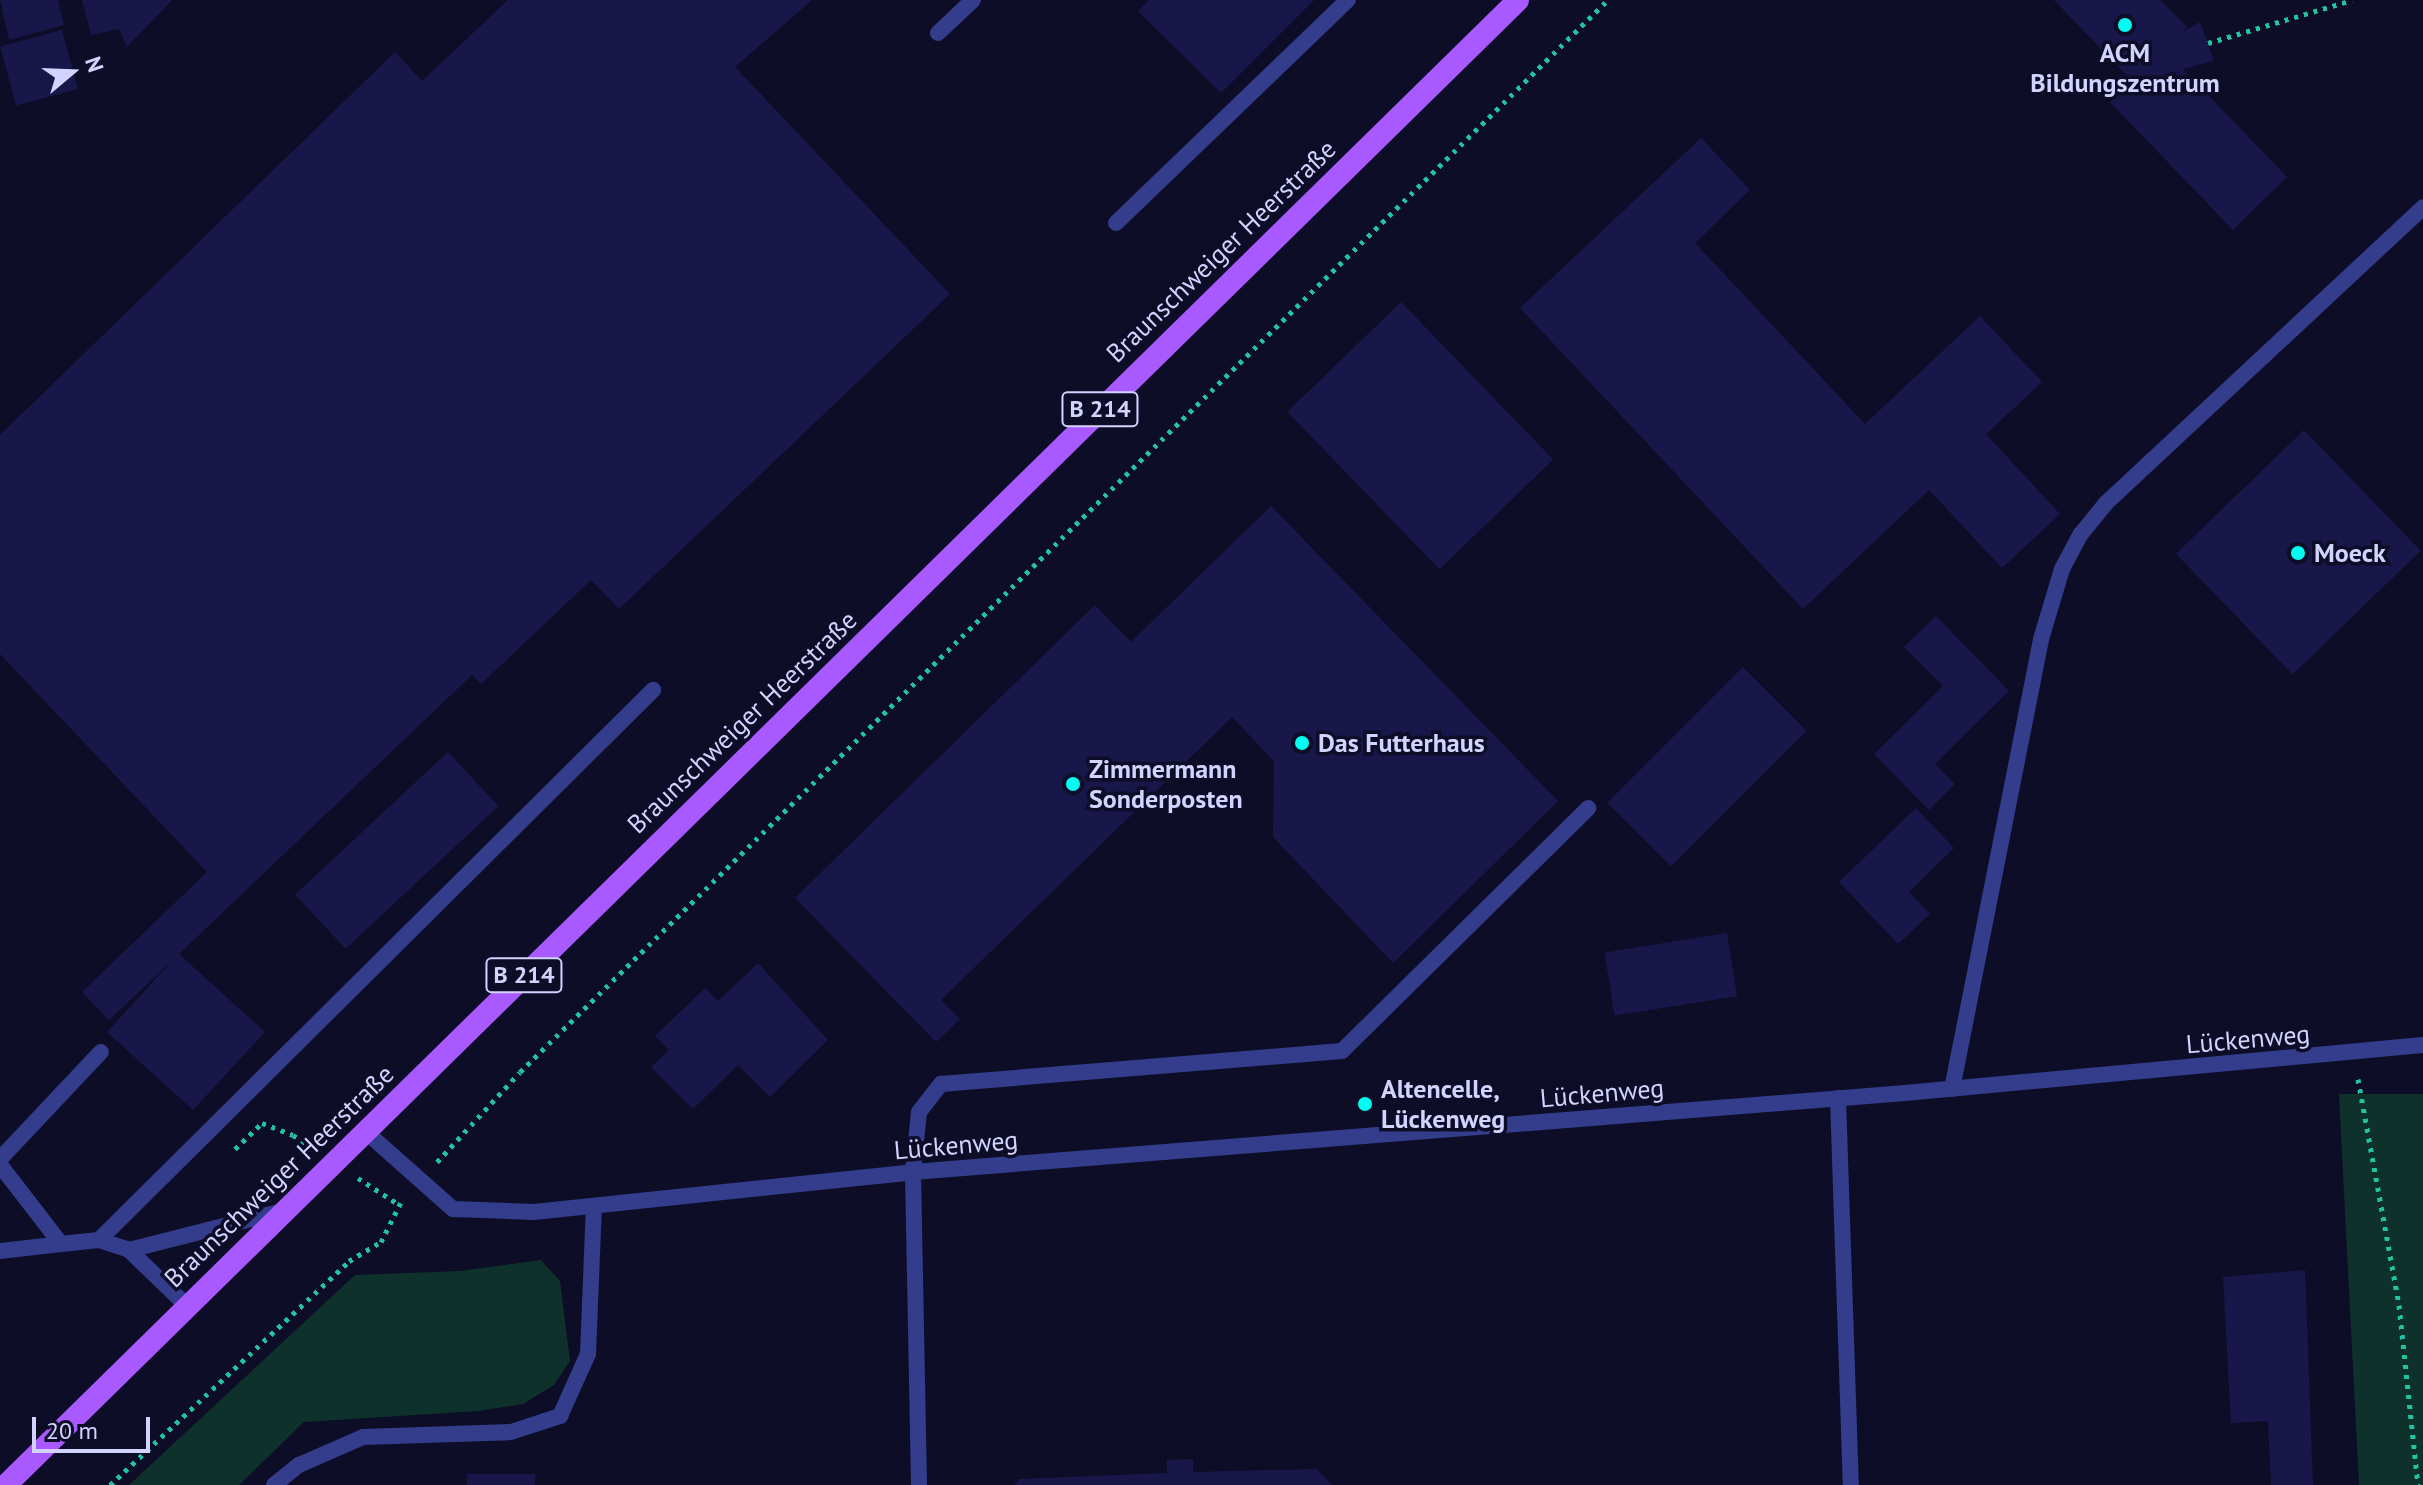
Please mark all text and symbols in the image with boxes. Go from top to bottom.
marker: ACM Bildungszentrum [2116,16,2134,34]
north arrow [32,32,112,112]
place label: ACM Bildungszentrum [2030,37,2220,98]
text: N [79,53,110,76]
street label: Braunschweiger Heerstraße [1100,133,1342,369]
road number: B 214 [1060,389,1140,429]
place label: Moeck [2314,537,2386,569]
marker: Moeck [2289,544,2307,562]
street label: Braunschweiger Heerstraße [621,604,863,840]
place label: Das Futterhaus [1318,727,1485,759]
marker: Das Futterhaus [1293,734,1311,752]
place label: Zimmermann Sonderposten [1089,753,1243,814]
marker: Zimmermann Sonderposten [1064,775,1082,793]
road number: B 214 [484,955,564,995]
street label: Lückenweg [2185,1018,2311,1060]
street label: Braunschweiger Heerstraße [158,1058,400,1294]
street label: Lückenweg [1539,1072,1665,1114]
place label: Altencelle, Lückenweg [1381,1073,1505,1134]
marker: Altencelle, Lückenweg [1356,1095,1374,1113]
street label: Lückenweg [893,1124,1019,1166]
scale bar [36,1401,154,1451]
text: 20 m [46,1415,98,1446]

